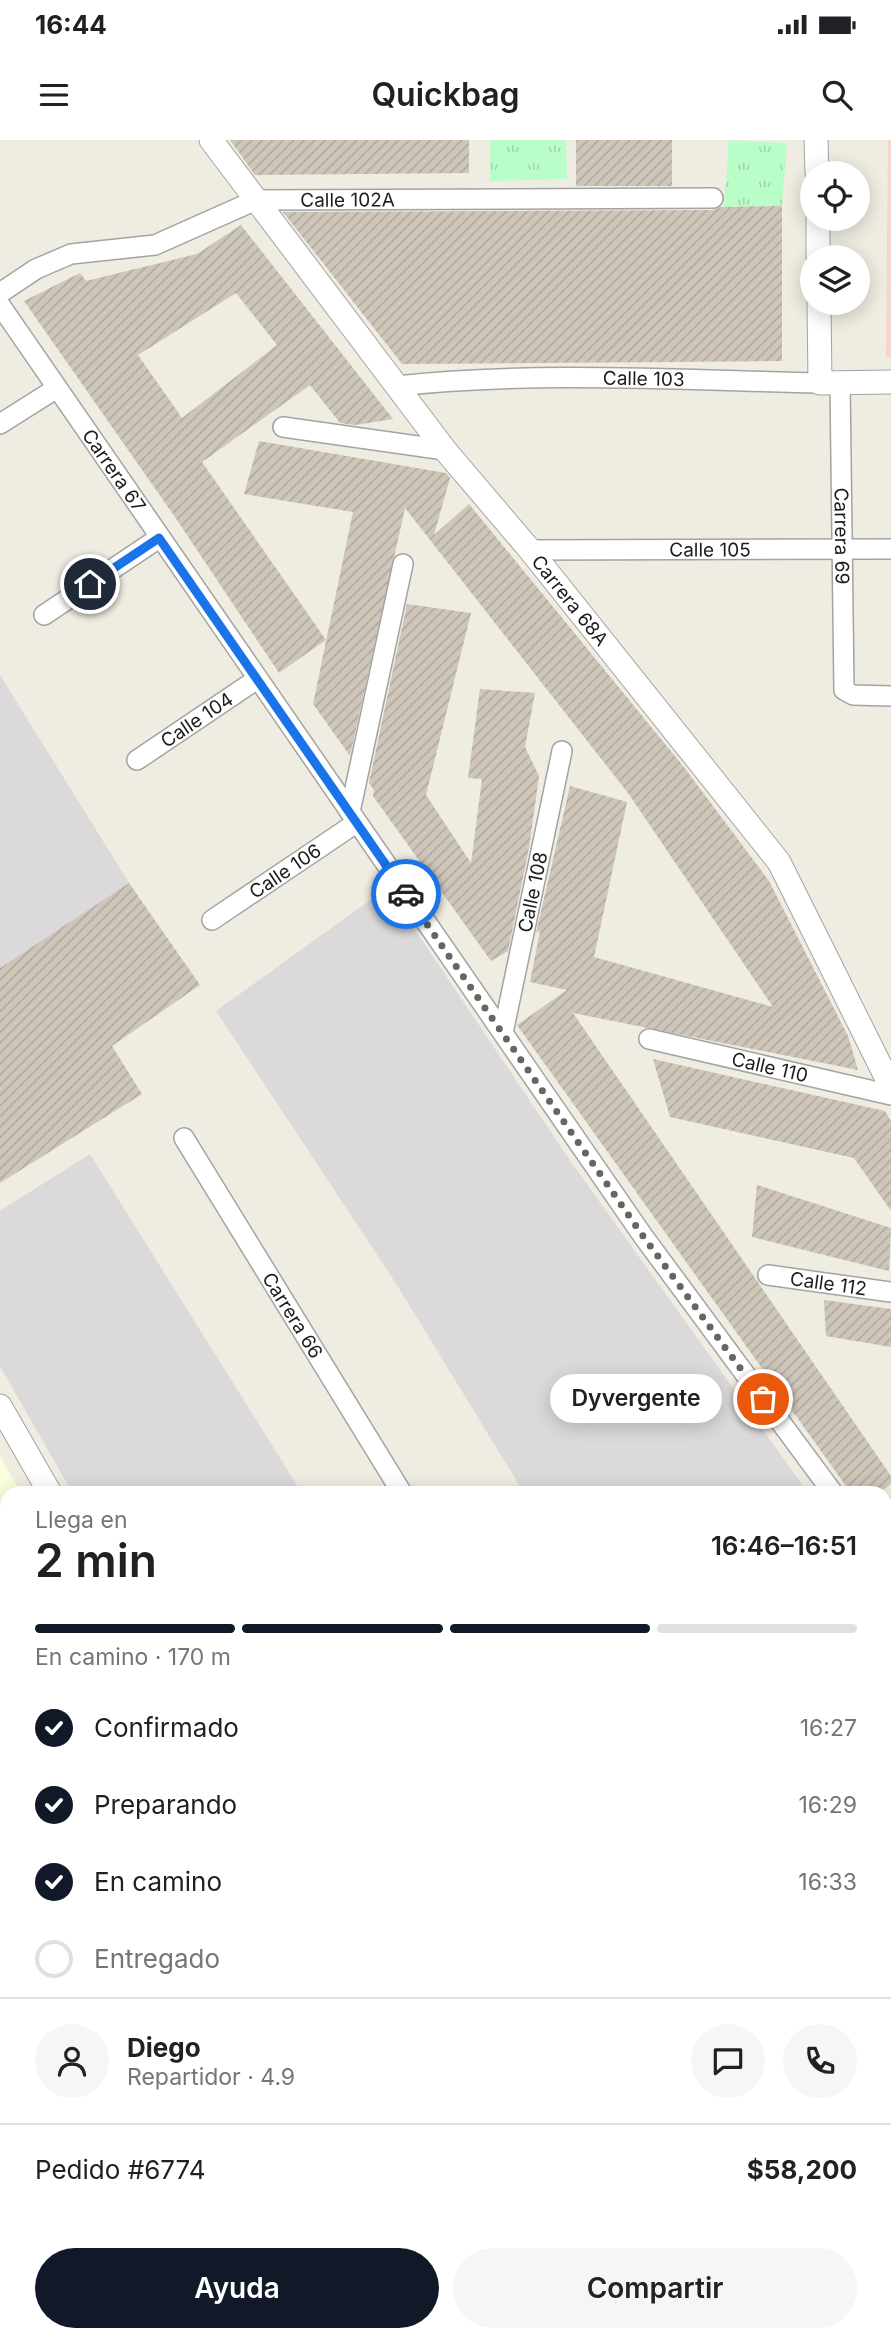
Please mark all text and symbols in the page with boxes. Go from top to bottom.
text: 16:44 [35,9,107,40]
text: Quickbag [371,75,520,114]
icon: menu [35,76,73,114]
icon: search [818,76,856,114]
map controls [800,161,870,315]
button: locate [800,161,870,231]
street label: Calle 102A [300,188,395,211]
button: layers [800,245,870,315]
street label: Calle 103 [603,366,685,391]
street label: Carrera 67 [78,424,151,516]
street label: Carrera 69 [830,487,854,584]
street label: Calle 105 [669,538,751,561]
street label: Carrera 68A [527,550,613,650]
pin [60,554,120,614]
icon: home [71,565,109,603]
street label: Calle 104 [156,687,237,752]
street label: Calle 106 [245,838,325,903]
street label: Calle 108 [513,850,552,934]
courier [371,859,441,929]
icon: car [387,875,425,913]
street label: Calle 110 [729,1047,810,1087]
street label: Calle 112 [789,1267,868,1300]
street label: Carrera 66 [258,1268,328,1362]
pin [733,1369,793,1429]
callout: Dyvergente [550,1374,721,1424]
icon: bag [744,1380,782,1418]
text: Dyvergente [572,1384,701,1412]
text: Llega en [35,1506,127,1534]
text: 16:46–16:51 [711,1530,857,1561]
text: 2 min [35,1532,157,1588]
text: En camino · 170 m [35,1643,231,1671]
icon: check [35,1709,73,1747]
text: Confirmado [94,1712,239,1743]
text: 16:27 [800,1714,857,1742]
icon: check [35,1786,73,1824]
text: Preparando [94,1789,237,1820]
text: 16:29 [798,1791,857,1819]
icon: check [35,1863,73,1901]
text: En camino [94,1866,222,1897]
text: 16:33 [798,1868,857,1896]
text: Entregado [94,1943,220,1974]
button: person [35,2024,109,2098]
button: chat [691,2024,765,2098]
button: phone [783,2024,857,2098]
text: Diego [127,2032,201,2063]
text: Repartidor · 4.9 [127,2063,295,2091]
text: Pedido #6774 [35,2154,205,2185]
text: $58,200 [747,2154,857,2185]
button: Ayuda [35,2248,439,2328]
button: Compartir [453,2248,857,2328]

